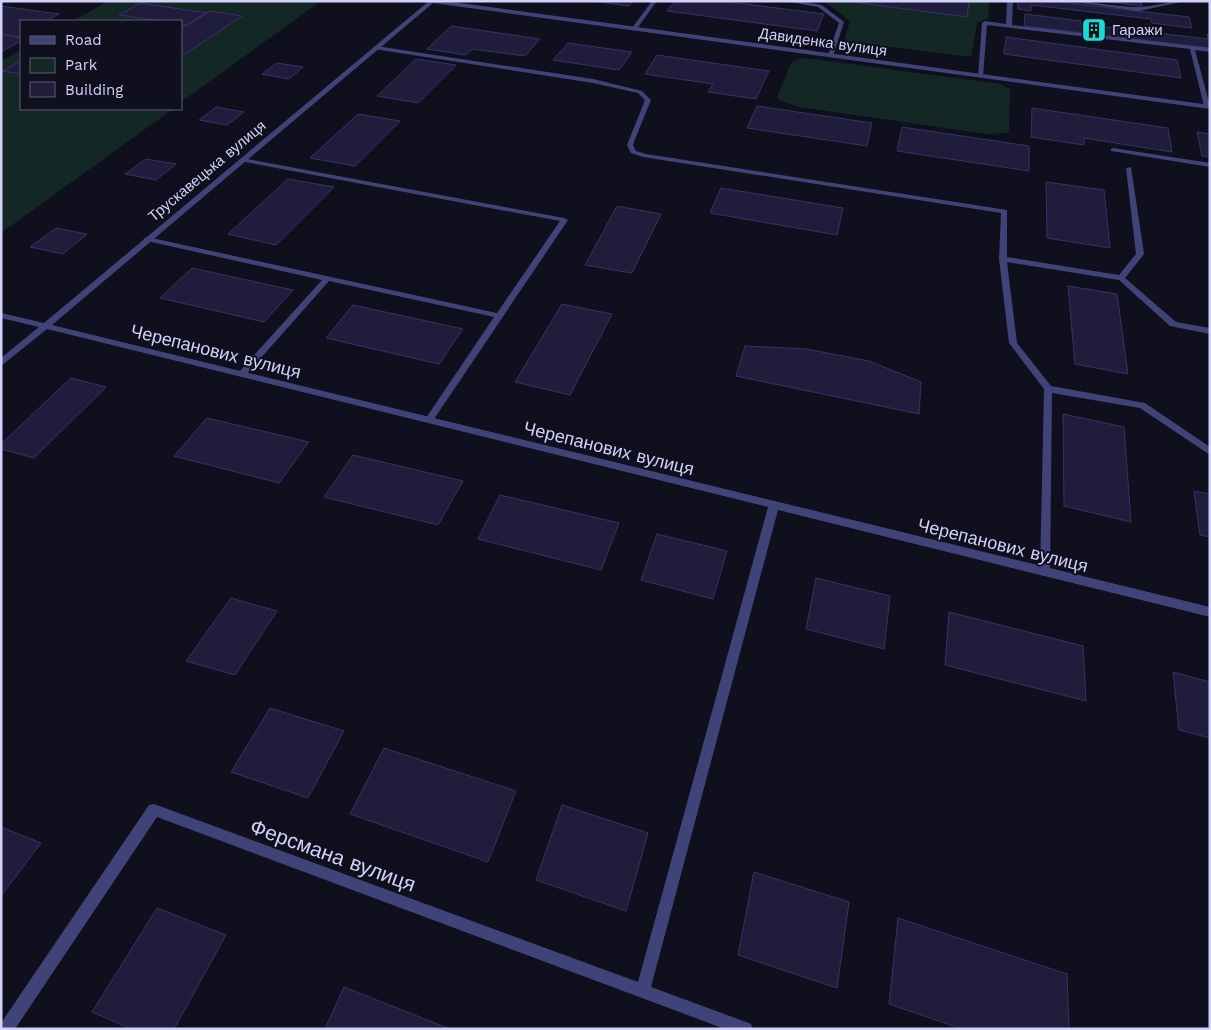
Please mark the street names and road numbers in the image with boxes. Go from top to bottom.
street label: Давиденка вулиця [758,24,888,60]
street label: Трускавецька вулиця [144,116,270,226]
street label: Черепанових вулиця [129,320,303,382]
street label: Черепанових вулиця [522,417,696,479]
street label: Черепанових вулиця [916,514,1090,576]
street label: Ферсмана вулиця [247,813,419,897]

